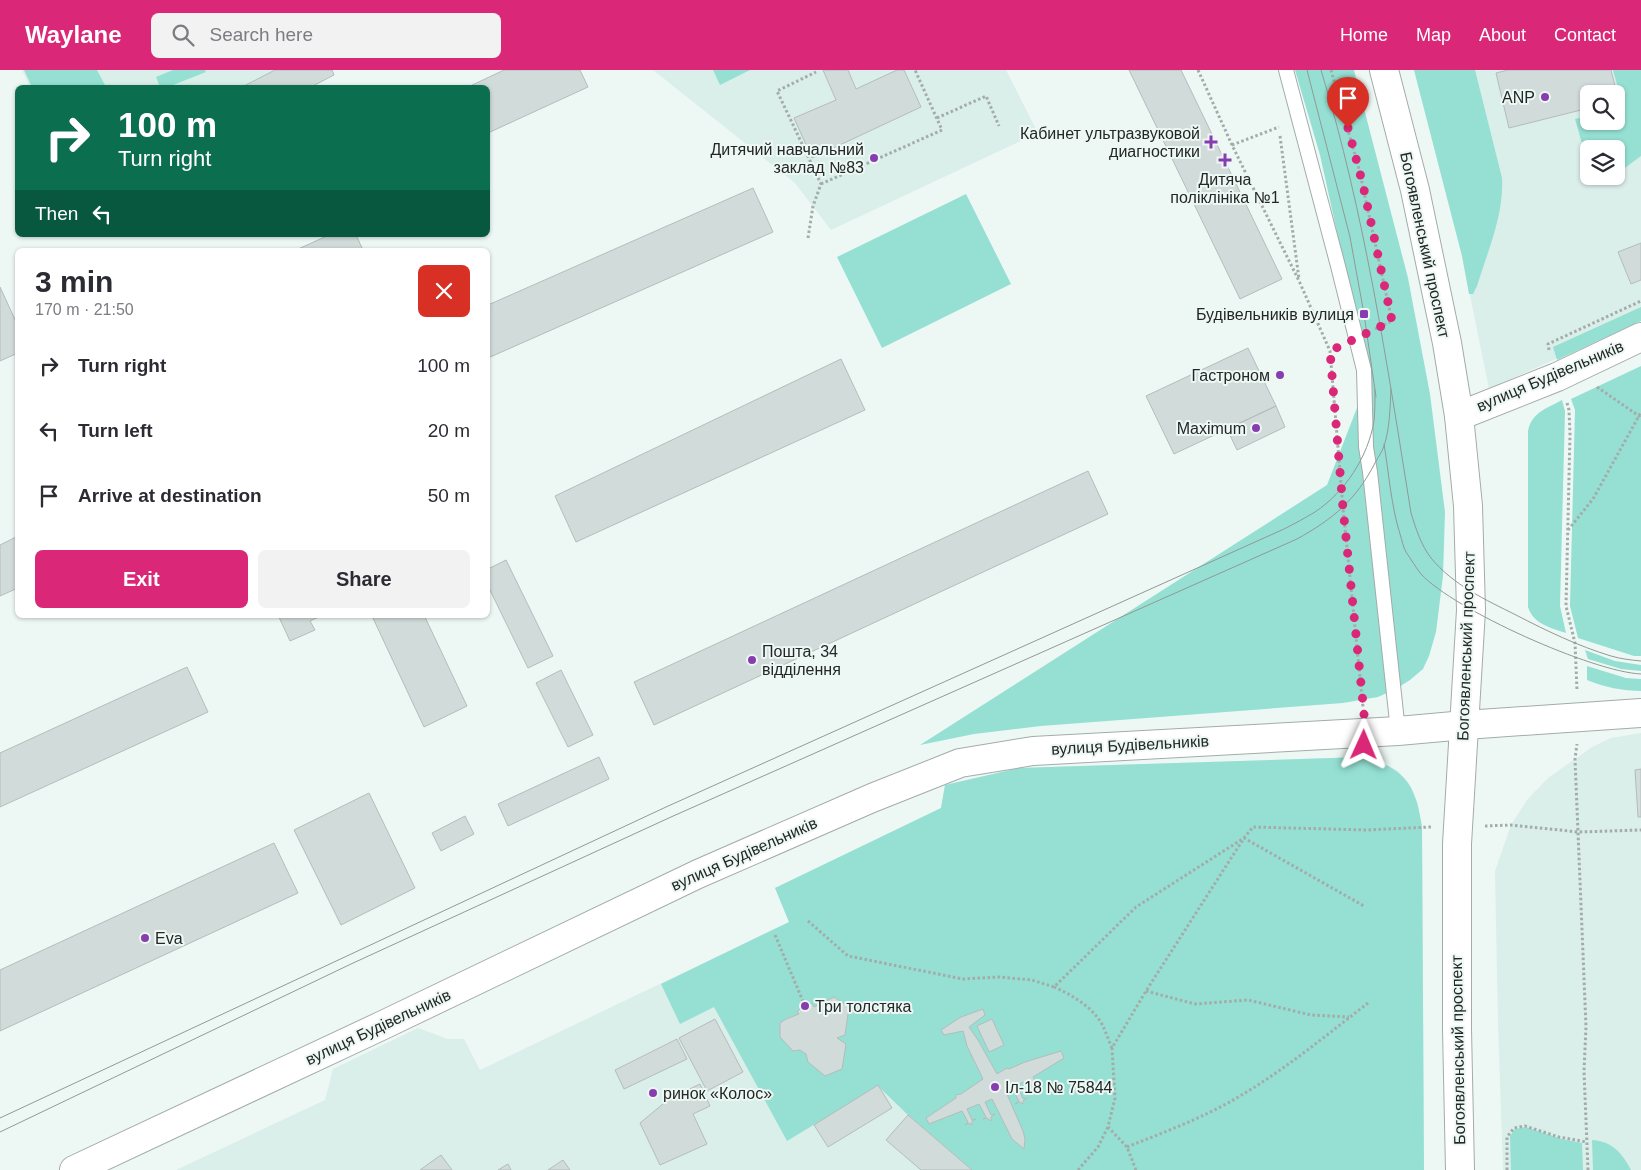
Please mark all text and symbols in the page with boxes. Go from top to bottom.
search box [151,13,501,58]
text: Waylane [25,21,121,48]
icon: search [169,21,197,49]
text: Search here [209,24,313,45]
text: Home [1340,25,1388,45]
text: Map [1416,25,1451,45]
text: About [1479,25,1526,45]
text: Contact [1554,25,1616,45]
pin [1327,77,1369,128]
icon: arrive [1334,84,1362,112]
map controls [1580,85,1625,185]
button: search [1580,85,1625,130]
place label: ANP [1502,89,1535,106]
marker: ANP [1539,91,1551,103]
icon: right [35,105,100,170]
text: 100 m [118,105,217,144]
place label: Кабинет ультразвуковой диагностики [1020,125,1200,160]
marker: Кабинет ультразвуковой диагностики [1204,135,1218,149]
button: layers [1580,140,1625,185]
place label: Дитячий навчальний заклад №83 [710,141,864,176]
text: Turn right [118,146,211,171]
street label: Богоявленський проспект [1397,150,1453,340]
marker: Дитячий навчальний заклад №83 [868,152,880,164]
marker: Дитяча поліклініка №1 [1218,153,1232,167]
place label: Дитяча поліклініка №1 [1170,171,1280,206]
icon: left [88,200,116,228]
text: Then [35,203,78,224]
text: 3 min [35,265,113,298]
button: close [418,265,470,317]
text: 170 m · 21:50 [35,301,134,318]
place label: Будівельників вулиця [1196,306,1354,323]
marker: Будівельників вулиця [1358,308,1370,320]
street label: вулиця Будівельників [1474,337,1626,415]
icon: right [35,352,63,380]
text: Turn right [78,355,166,376]
text: 100 m [417,355,470,376]
place label: Гастроном [1191,367,1270,384]
marker: Гастроном [1274,369,1286,381]
icon: left [35,417,63,445]
text: Turn left [78,420,153,441]
text: 20 m [428,420,470,441]
place label: Maximum [1177,420,1246,437]
marker: Maximum [1250,422,1262,434]
icon: arrive [35,482,63,510]
text: Arrive at destination [78,485,262,506]
text: 50 m [428,485,470,506]
button: Exit [35,550,248,608]
button: Share [258,550,470,608]
street label: Богоявленський проспект [1454,550,1478,741]
place label: Пошта, 34 відділення [762,643,841,678]
marker: Пошта, 34 відділення [746,654,758,666]
position arrow [1337,718,1389,770]
street label: вулиця Будівельників [1051,732,1209,758]
street label: вулиця Будівельників [668,814,820,894]
place label: Eva [155,930,183,947]
marker: Eva [139,932,151,944]
street label: Богоявленський проспект [1448,954,1468,1145]
street label: вулиця Будівельників [303,986,453,1068]
place label: Три толстяка [815,998,912,1015]
marker: Три толстяка [799,1000,811,1012]
place label: Іл-18 № 75844 [1005,1079,1113,1096]
marker: Іл-18 № 75844 [989,1081,1001,1093]
place label: ринок «Колос» [663,1085,772,1102]
marker: ринок «Колос» [647,1087,659,1099]

